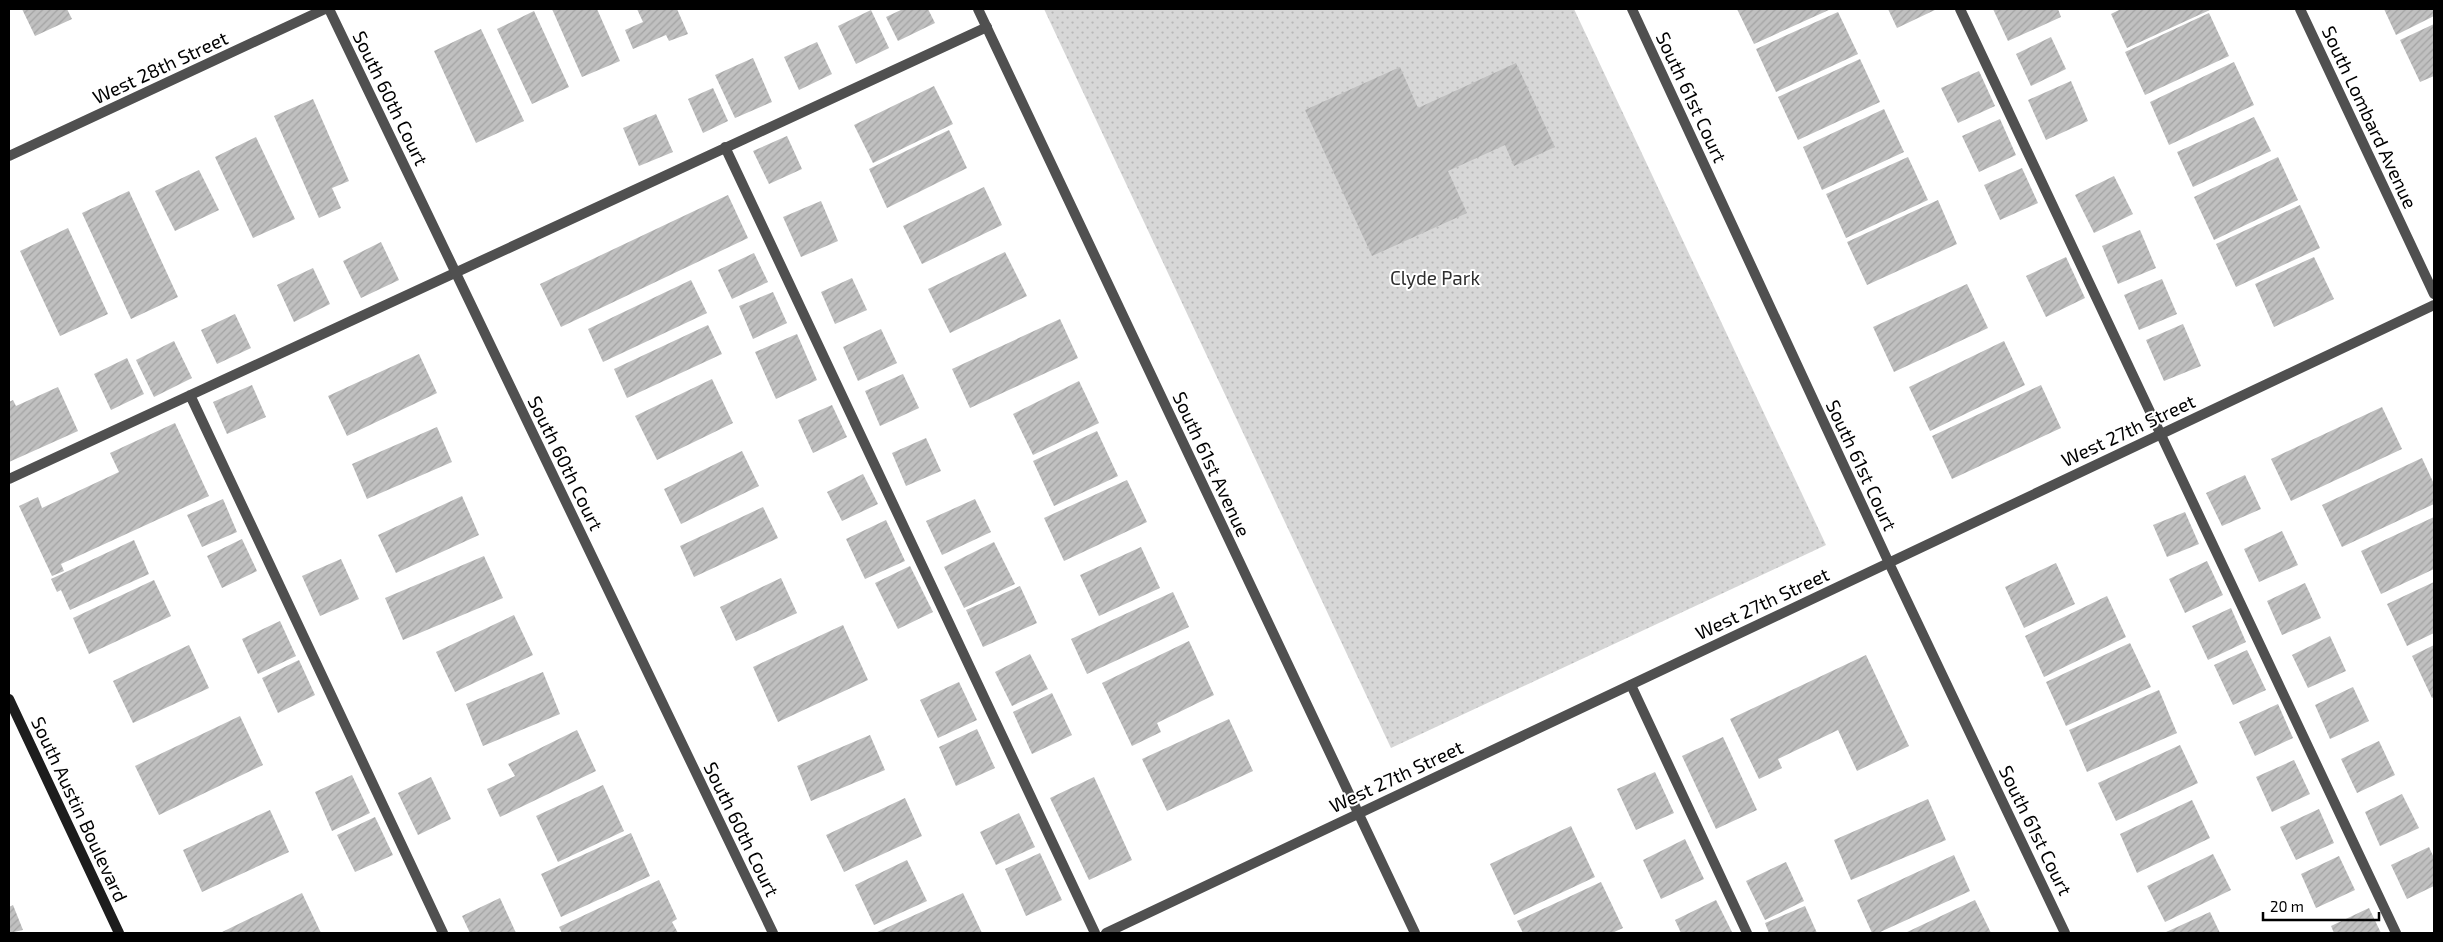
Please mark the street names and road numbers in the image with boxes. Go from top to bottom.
street label: South Lombard Avenue [2318,22,2422,212]
street label: West 28th Street [89,26,231,108]
street label: South 60th Court [348,27,434,169]
street label: South 61st Court [1652,28,1732,166]
street label: South 61st Avenue [1168,388,1256,540]
street label: West 27th Street [2058,389,2198,471]
street label: South 60th Court [523,392,609,534]
street label: South 61st Court [1822,396,1902,534]
street label: West 27th Street [1692,562,1832,644]
street label: South Austin Boulevard [27,713,133,905]
street label: West 27th Street [1326,735,1466,817]
street label: South 60th Court [699,758,785,900]
street label: South 61st Court [1995,761,2077,899]

